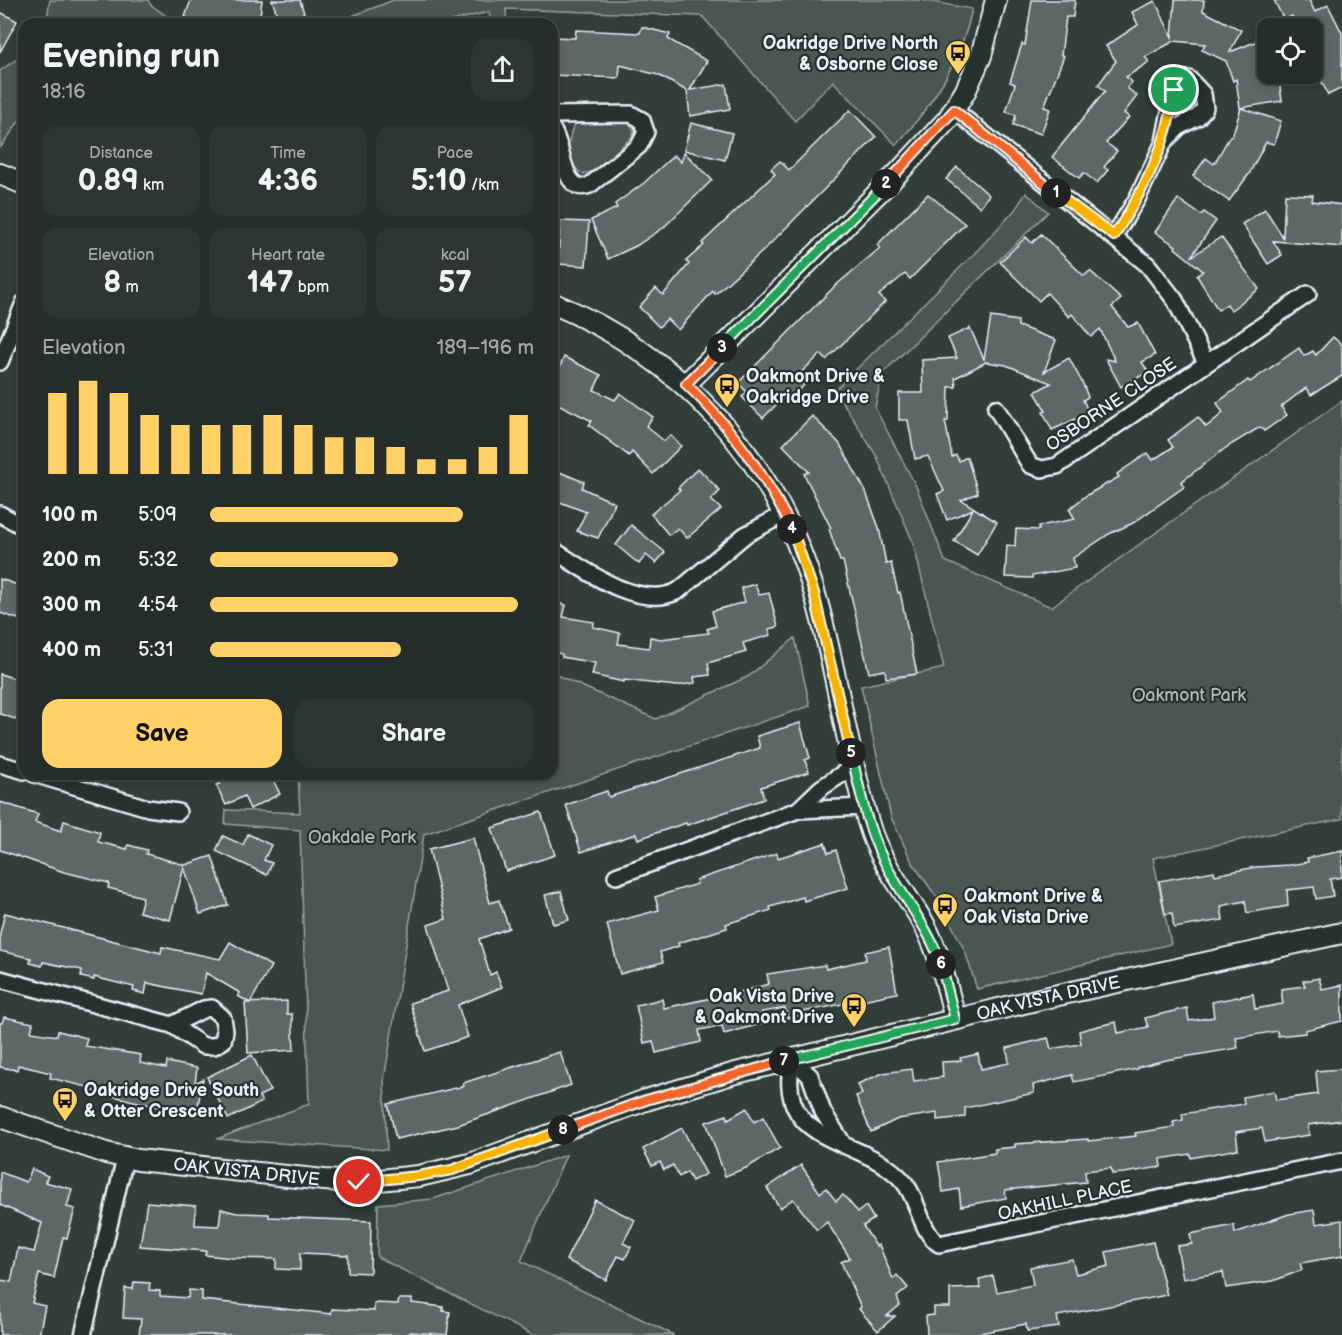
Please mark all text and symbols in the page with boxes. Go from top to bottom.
map controls [1257,18,1323,84]
button: locate [1257,18,1323,84]
place label: Oakridge Drive North & Osborne Close [763,33,938,75]
text: Evening run [42,37,220,77]
button: share [471,38,534,101]
bus stop icon: Oakridge Drive North & Osborne Close [943,38,973,76]
pin [1148,64,1199,115]
icon: arrive [1157,73,1190,106]
text: 18:16 [42,80,85,104]
text: Distance [89,144,153,163]
text: Time [270,144,306,163]
text: Pace [437,144,473,163]
text: 0.89 [78,163,139,199]
text: 4:36 [258,163,318,199]
text: 5:10 [411,163,467,199]
pin: 2 [871,169,901,199]
text: 2 [881,174,891,193]
text: km [139,176,164,195]
text: /km [467,176,499,195]
pin: 1 [1041,178,1071,208]
text: 1 [1053,183,1059,202]
text: Elevation [88,246,154,265]
text: Heart rate [251,246,325,265]
text: kcal [441,246,469,265]
text: 8 [103,265,121,301]
text: 147 [247,265,294,301]
text: 57 [438,265,472,301]
text: m [121,278,139,297]
text: bpm [294,278,329,297]
pin: 3 [707,333,737,363]
text: Elevation [42,336,125,360]
text: 189–196 m [436,336,534,360]
text: 3 [717,338,727,357]
street label: OSBORNE CLOSE [1042,353,1181,456]
place label: Oakmont Drive & Oakridge Drive [746,366,885,408]
bus stop icon: Oakmont Drive & Oakridge Drive [712,371,742,409]
text: 100 m [42,503,98,527]
text: 5:09 [138,503,177,527]
pin: 4 [777,514,807,544]
text: 4 [787,519,797,538]
text: 200 m [42,548,101,572]
text: 5:32 [138,548,178,572]
text: 300 m [42,593,101,617]
text: 4:54 [138,593,178,617]
text: 400 m [42,638,101,662]
text: 5:31 [138,638,174,662]
park label: Oakmont Park [1132,685,1246,706]
button: Save [42,699,282,768]
button: Share [294,699,534,768]
pin: 5 [836,738,866,768]
text: 5 [846,743,856,762]
park label: Oakdale Park [308,827,416,848]
place label: Oakmont Drive & Oak Vista Drive [964,886,1103,928]
bus stop icon: Oakmont Drive & Oak Vista Drive [930,891,960,929]
pin: 6 [926,949,956,979]
text: 6 [936,954,946,973]
street label: OAK VISTA DRIVE [974,972,1122,1025]
place label: Oak Vista Drive & Oakmont Drive [695,986,834,1028]
bus stop icon: Oak Vista Drive & Oakmont Drive [839,991,869,1029]
pin: 7 [769,1046,799,1076]
text: 7 [780,1051,788,1070]
place label: Oakridge Drive South & Otter Crescent [84,1080,259,1122]
bus stop icon: Oakridge Drive South & Otter Crescent [50,1085,80,1123]
pin: 8 [548,1115,578,1145]
text: 8 [558,1120,568,1139]
street label: OAK VISTA DRIVE [173,1154,321,1190]
pin [333,1156,384,1207]
icon: check [342,1165,375,1198]
street label: OAKHILL PLACE [996,1176,1134,1225]

